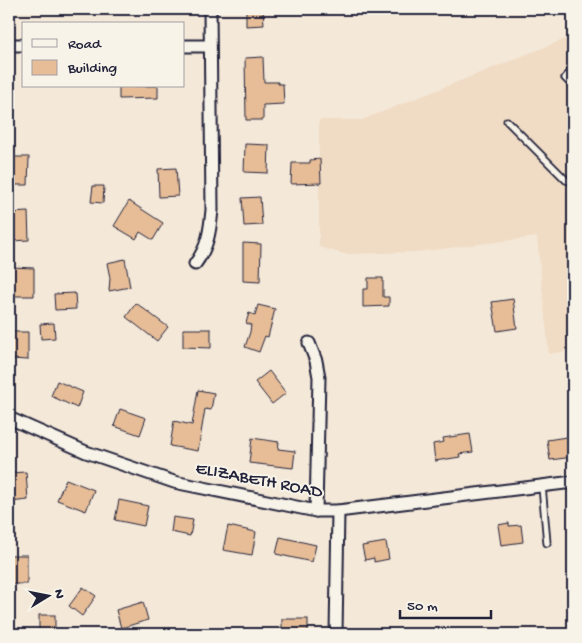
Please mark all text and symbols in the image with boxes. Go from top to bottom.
legend [22,22,185,88]
text: Road [68,36,102,54]
text: Building [67,60,117,78]
street label: ELIZABETH ROAD [194,458,325,504]
north arrow [22,570,72,620]
text: N [49,588,68,600]
scale bar [400,588,491,620]
text: 50 m [407,598,438,616]

